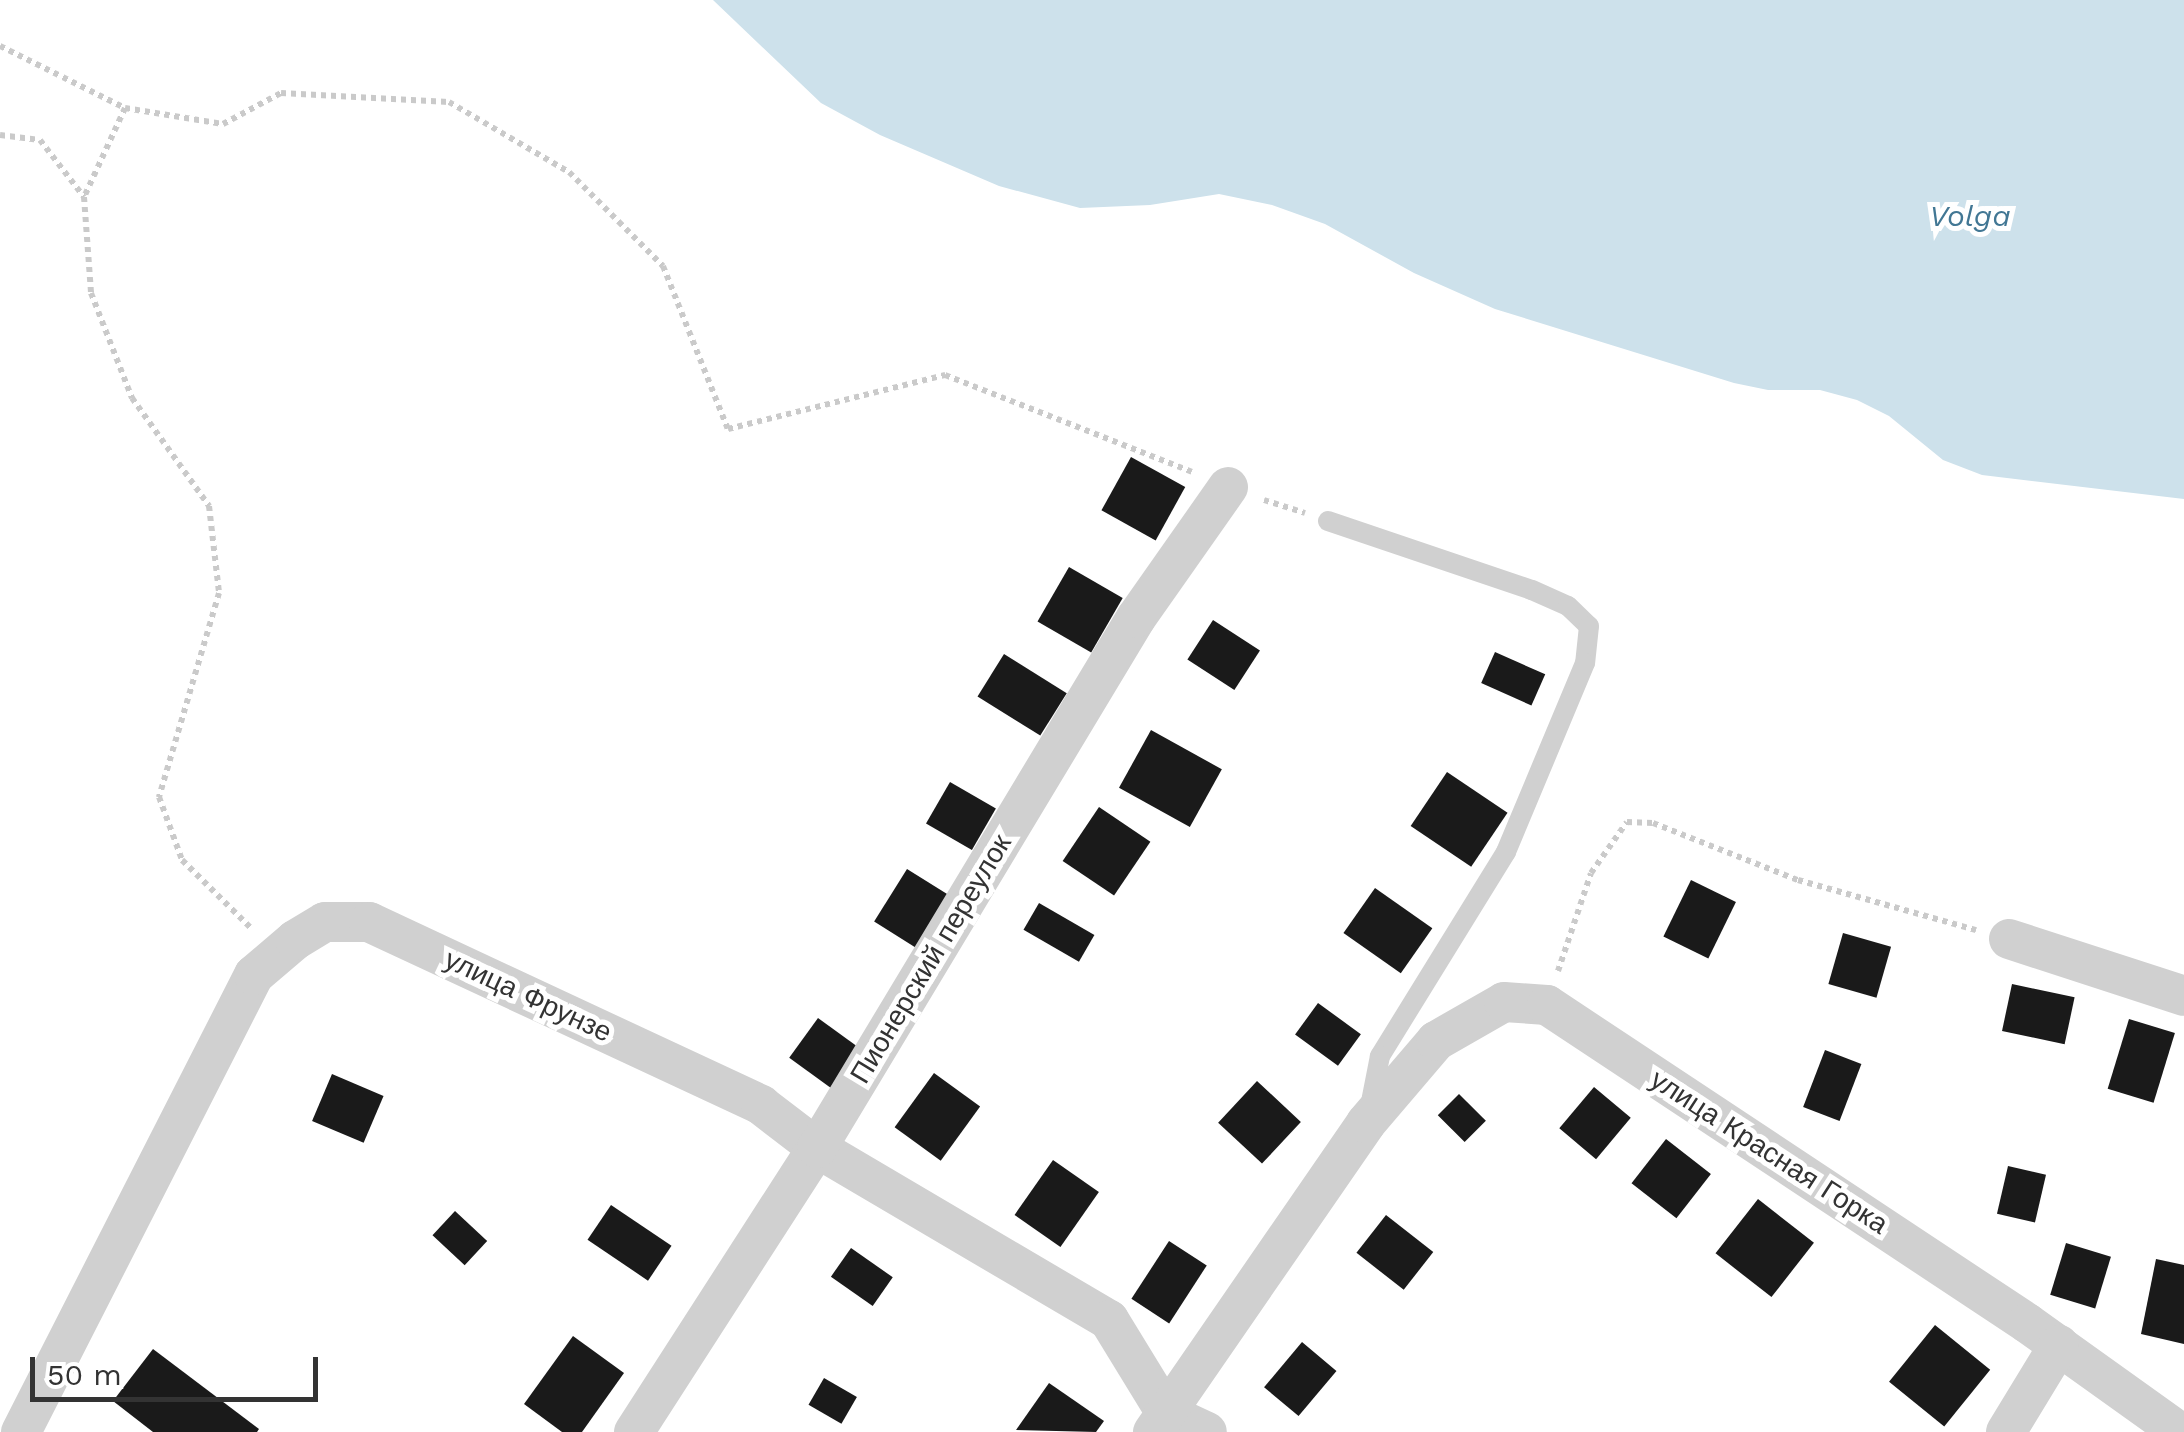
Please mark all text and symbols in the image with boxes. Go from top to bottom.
water label: Volga [1929,198,2011,234]
street label: Пионерский переулок [843,828,1019,1090]
street label: улица Фрунзе [439,943,617,1049]
street label: улица Красная Горка [1644,1063,1894,1241]
scale bar [35,1337,322,1399]
text: 50 m [47,1357,122,1392]

